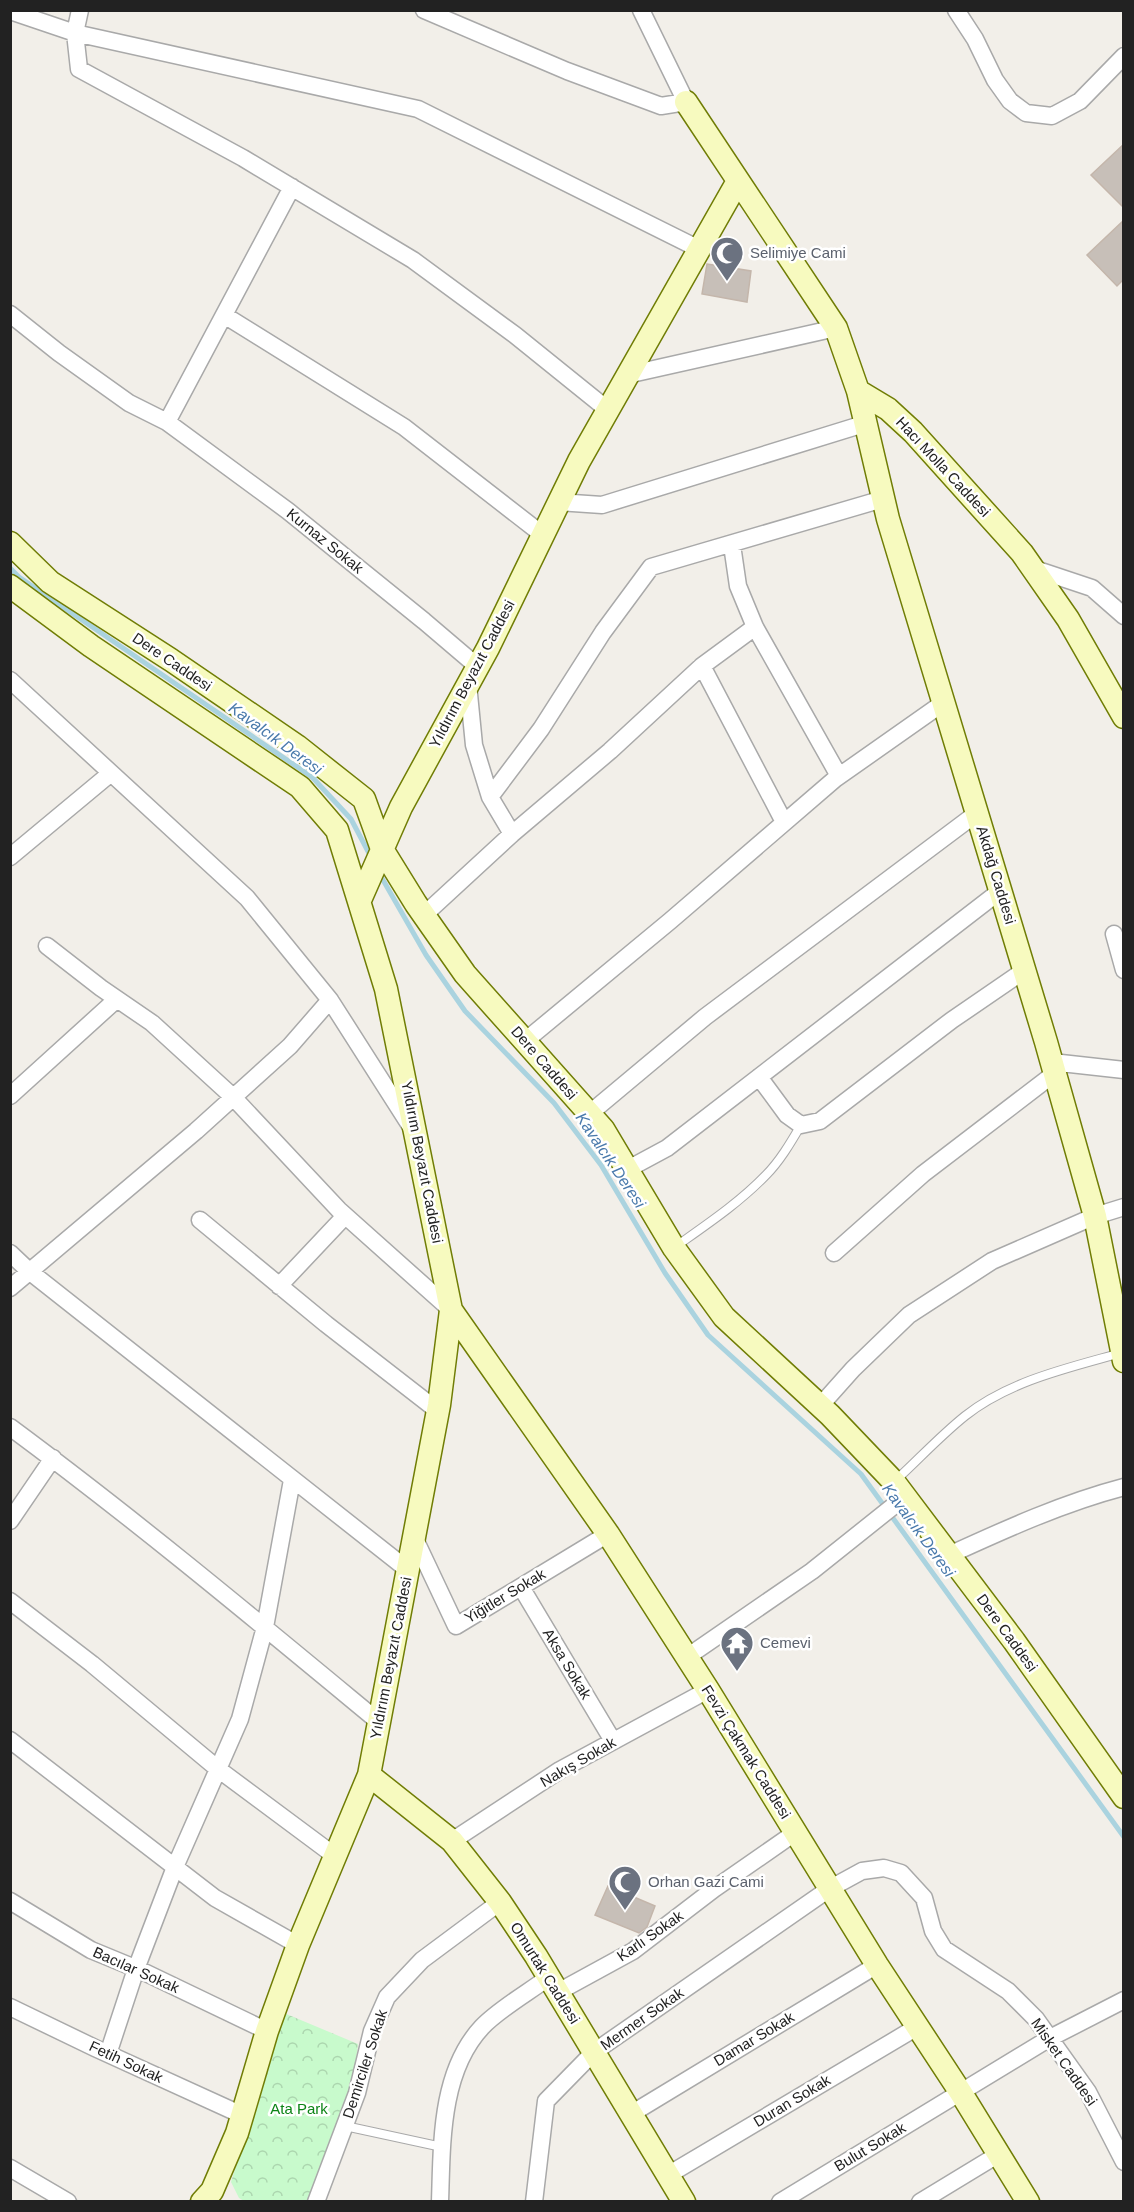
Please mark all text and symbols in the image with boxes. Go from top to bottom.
mosque icon: Selimiye Cami [709,235,745,282]
place label: Selimiye Cami [750,244,846,261]
street label: Hacı Molla Caddesi [893,413,994,520]
street label: Kurnaz Sokak [284,505,367,577]
street label: Yıldırım Beyazıt Caddesi [425,597,518,751]
street label: Dere Caddesi [130,629,215,694]
water label: Kavalcık Deresi [226,699,326,778]
street label: Akdağ Caddesi [973,824,1019,926]
street label: Dere Caddesi [508,1022,581,1103]
street label: Yıldırım Beyazıt Caddesi [398,1079,447,1245]
water label: Kavalcık Deresi [572,1109,649,1211]
water label: Kavalcık Deresi [879,1480,958,1581]
street label: Yiğitler Sokak [461,1565,549,1626]
street label: Yıldırım Beyazıt Caddesi [366,1575,415,1741]
street label: Dere Caddesi [974,1591,1041,1675]
street label: Aksa Sokak [540,1625,595,1702]
temple icon: Cemevi [719,1625,755,1672]
place label: Cemevi [760,1634,811,1651]
street label: Fevzi Çakmak Caddesi [698,1682,794,1822]
street label: Nakış Sokak [537,1733,619,1790]
mosque icon: Orhan Gazi Cami [607,1864,643,1911]
place label: Orhan Gazi Cami [648,1873,764,1890]
street label: Karlı Sokak [613,1906,686,1965]
street label: Omurtak Caddesi [507,1919,584,2027]
street label: Bacılar Sokak [90,1943,182,1996]
street label: Mermer Sokak [597,1983,687,2054]
street label: Demirciler Sokak [339,2007,390,2120]
street label: Damar Sokak [710,2008,797,2069]
street label: Misket Caddesi [1028,2015,1101,2109]
street label: Fetih Sokak [87,2037,166,2086]
street label: Duran Sokak [750,2071,834,2130]
park label: Ata Park [270,2100,328,2117]
street label: Bulut Sokak [831,2118,909,2174]

